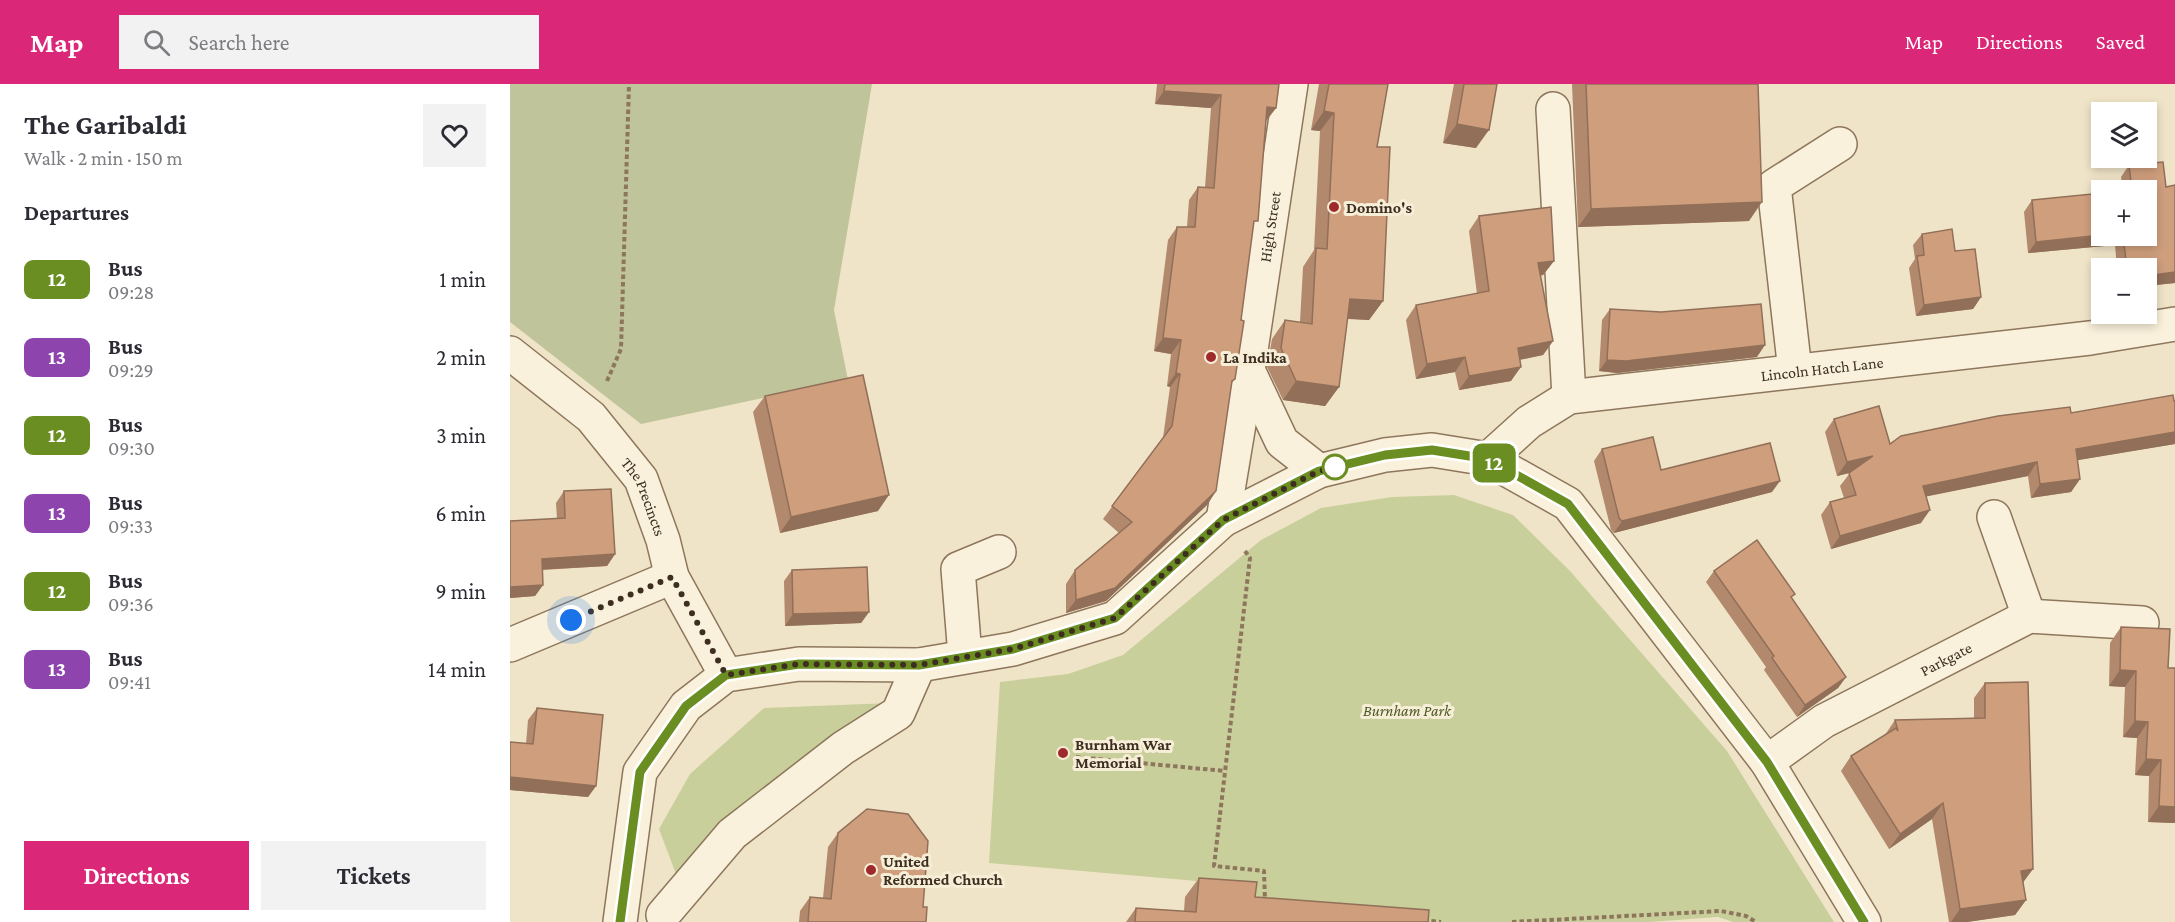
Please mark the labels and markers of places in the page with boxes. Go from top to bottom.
place label: Domino's [1346,199,1413,216]
marker: Domino's [1327,200,1341,214]
place label: La Indika [1223,349,1287,366]
marker: La Indika [1204,350,1218,364]
unlabelled marker [1322,454,1348,480]
place label: Burnham War Memorial [1075,736,1172,771]
marker: Burnham War Memorial [1056,746,1070,760]
place label: United Reformed Church [883,853,1003,888]
marker: United Reformed Church [864,863,878,877]

